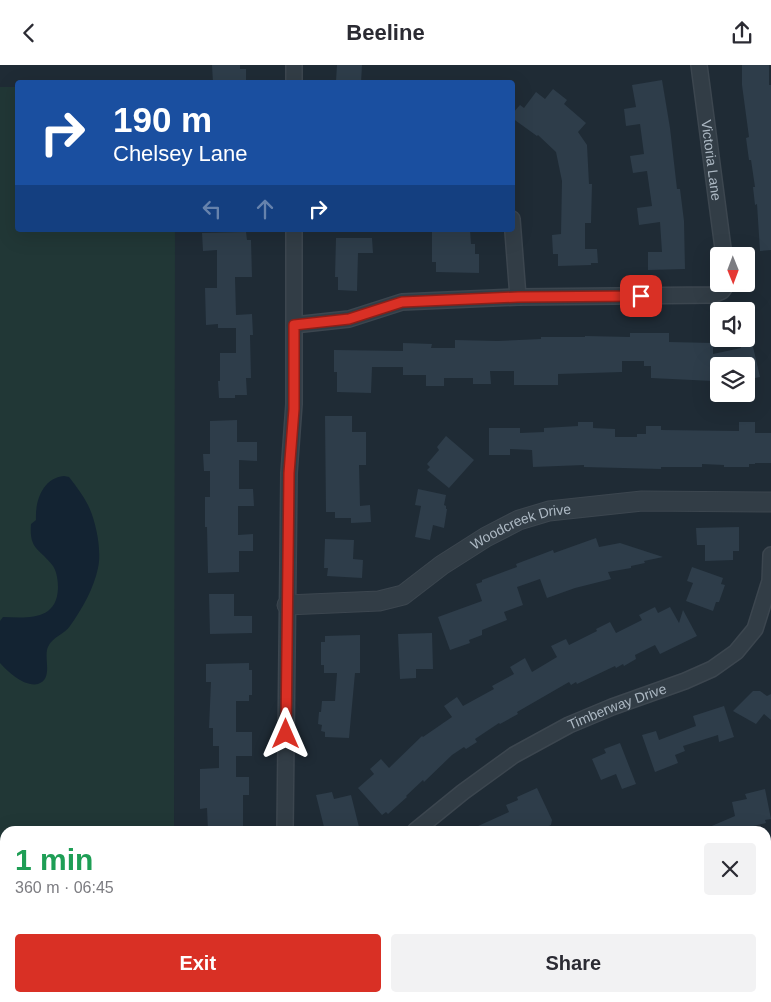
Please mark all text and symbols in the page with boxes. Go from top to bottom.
icon: back [15,19,43,47]
icon: share [728,19,756,47]
text: Beeline [346,20,425,45]
icon: right [30,100,95,165]
text: 190 m [113,100,212,139]
street label: Victoria Lane [698,119,725,202]
text: Chelsey Lane [113,141,248,166]
icon: left [198,195,226,223]
icon: ahead [251,195,279,223]
icon: right [304,195,332,223]
north arrow [710,247,755,293]
map controls [710,247,755,402]
pin [620,275,662,317]
icon: arrive [627,282,655,310]
button: sound [710,302,755,347]
button: layers [710,357,755,402]
street label: Woodcreek Drive [468,501,572,553]
street label: Timberway Drive [565,680,669,733]
position arrow [259,707,311,759]
text: 1 min [15,843,93,876]
button: close [704,843,756,895]
text: 360 m · 06:45 [15,879,114,896]
button: Exit [15,934,381,992]
button: Share [391,934,756,992]

